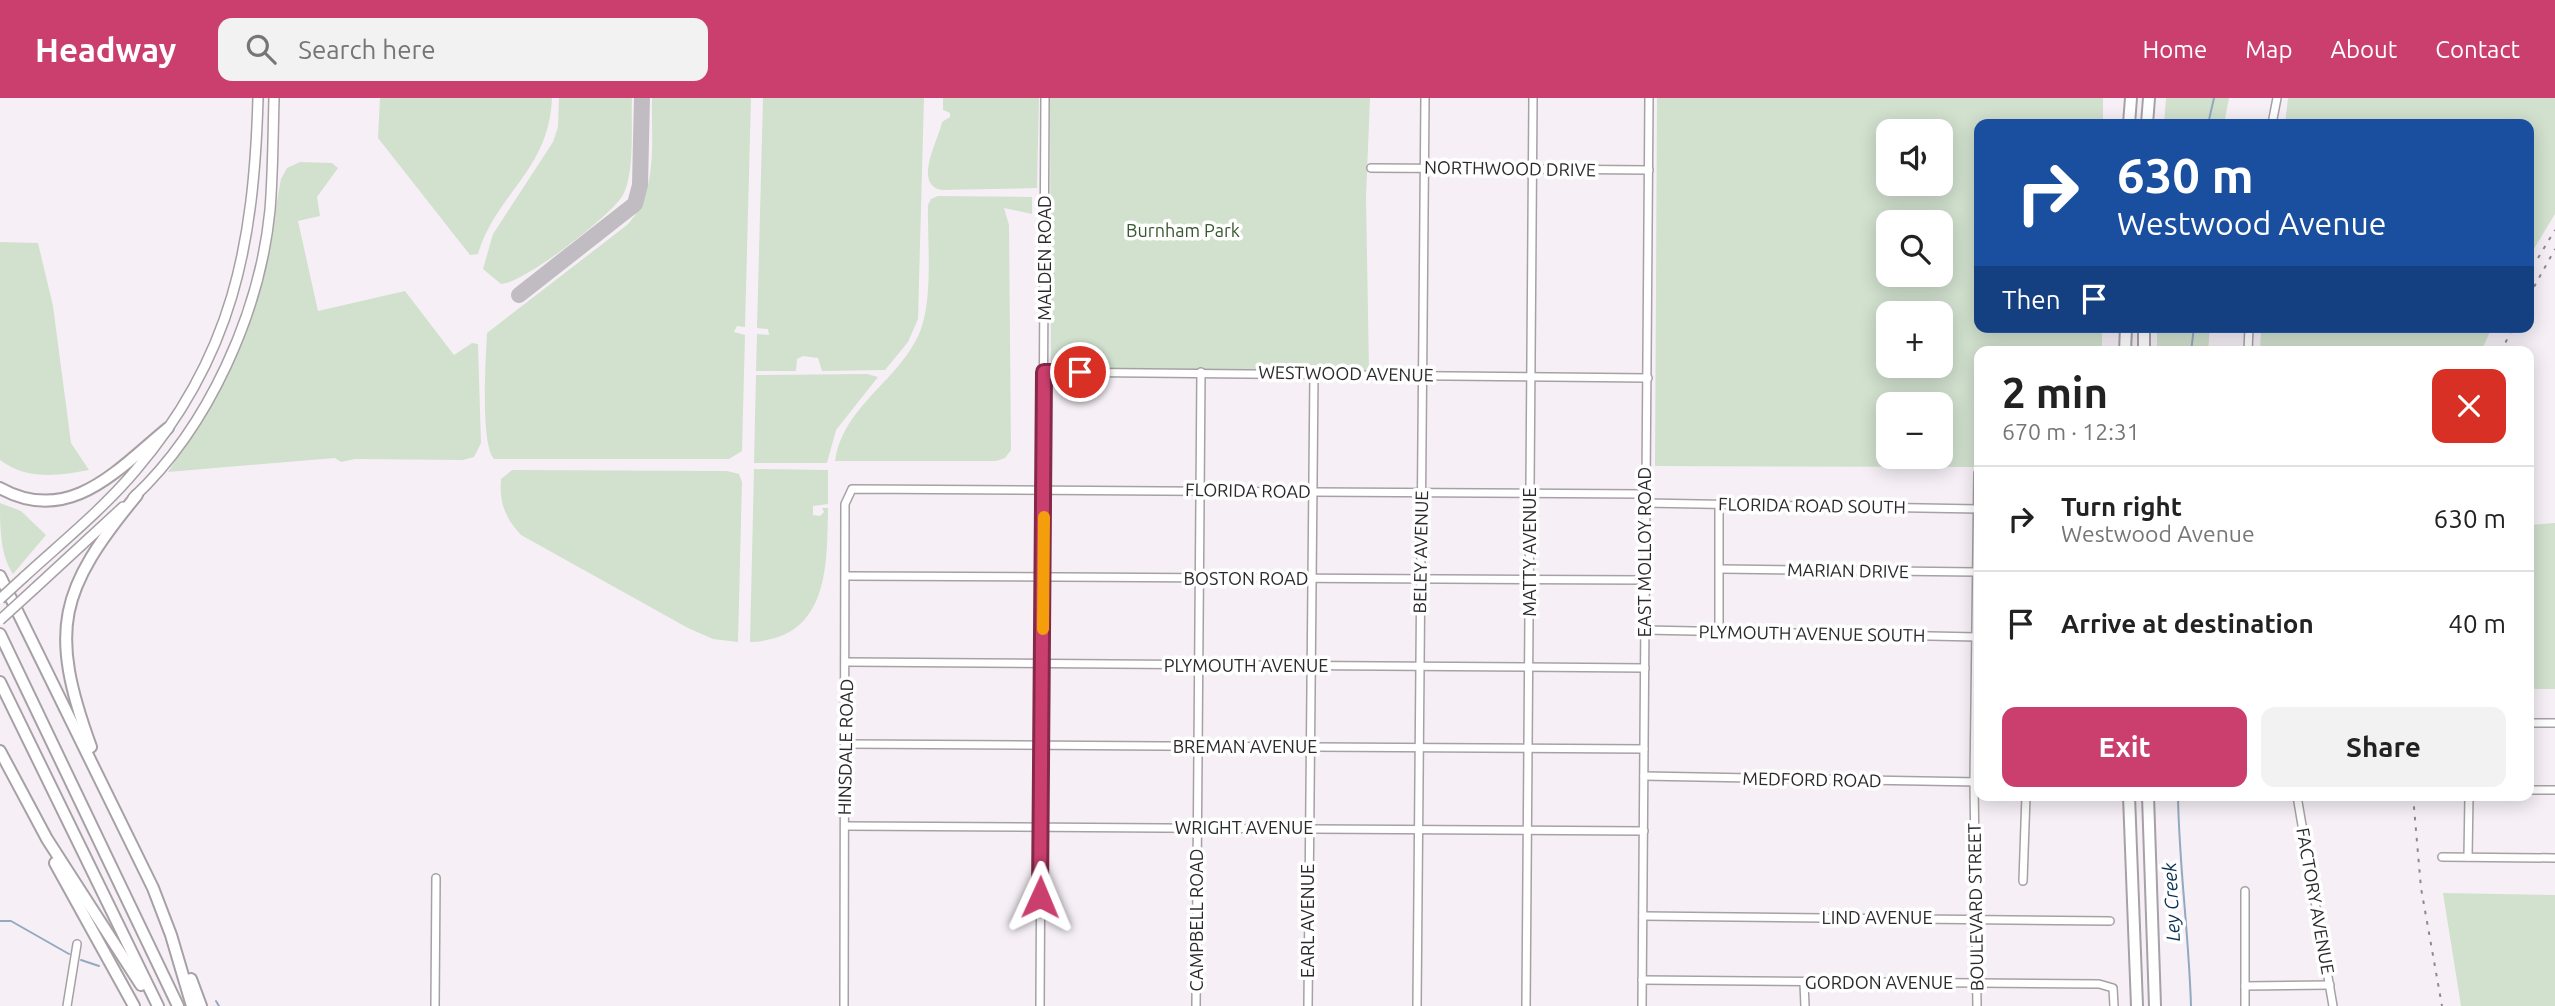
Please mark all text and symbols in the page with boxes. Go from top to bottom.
search box [218,18,708,81]
icon: search [242,30,280,68]
text: Headway [35,31,176,68]
text: Search here [298,35,436,64]
text: Home [2142,36,2207,63]
text: Map [2245,36,2292,63]
text: About [2330,36,2397,63]
text: Contact [2435,36,2520,63]
map controls [1876,119,1953,469]
button: sound [1876,119,1953,196]
icon: right [2002,147,2093,238]
text: 630 m [2117,147,2254,202]
street label: NORTHWOOD DRIVE [1424,157,1596,179]
street label: MALDEN ROAD [1034,195,1054,321]
text: Westwood Avenue [2117,205,2386,241]
button: search [1876,210,1953,287]
park label: Burnham Park [1126,220,1240,240]
icon: arrive [2075,280,2113,318]
text: Then [2002,285,2061,314]
button: + [1876,301,1953,378]
pin [1050,342,1110,402]
icon: arrive [1061,353,1099,391]
street label: WESTWOOD AVENUE [1258,361,1434,385]
text: 2 min [2002,369,2108,416]
button: close [2432,369,2506,443]
button: − [1876,392,1953,469]
text: 670 m · 12:31 [2002,419,2140,444]
street label: EAST MOLLOY ROAD [1634,467,1654,637]
street label: FLORIDA ROAD [1185,479,1311,501]
street label: MATTY AVENUE [1519,487,1539,617]
street label: BELEY AVENUE [1409,490,1431,614]
text: Turn right [2061,492,2182,521]
street label: FLORIDA ROAD SOUTH [1718,493,1906,517]
icon: right [2002,500,2040,538]
text: 630 m [2434,504,2506,533]
text: Westwood Avenue [2061,521,2255,546]
street label: MARIAN DRIVE [1787,559,1909,581]
street label: BOSTON ROAD [1184,568,1308,588]
icon: arrive [2002,605,2040,643]
text: Arrive at destination [2061,609,2314,638]
text: 40 m [2448,609,2506,638]
street label: PLYMOUTH AVENUE SOUTH [1698,621,1926,645]
street label: PLYMOUTH AVENUE [1164,655,1328,675]
street label: HINSDALE ROAD [834,679,856,815]
button: Exit [2002,707,2247,787]
button: Share [2261,707,2506,787]
street label: BREMAN AVENUE [1173,736,1317,756]
street label: MEDFORD ROAD [1742,768,1882,790]
street label: WRIGHT AVENUE [1175,817,1313,837]
street label: BOULEVARD STREET [1964,823,1986,991]
street label: FACTORY AVENUE [2293,826,2339,976]
street label: CAMPBELL ROAD [1186,849,1206,991]
position arrow [1003,860,1077,934]
water label: Ley Creek [2158,861,2184,942]
street label: EARL AVENUE [1297,864,1317,978]
street label: LIND AVENUE [1822,907,1933,927]
street label: GORDON AVENUE [1805,972,1953,992]

